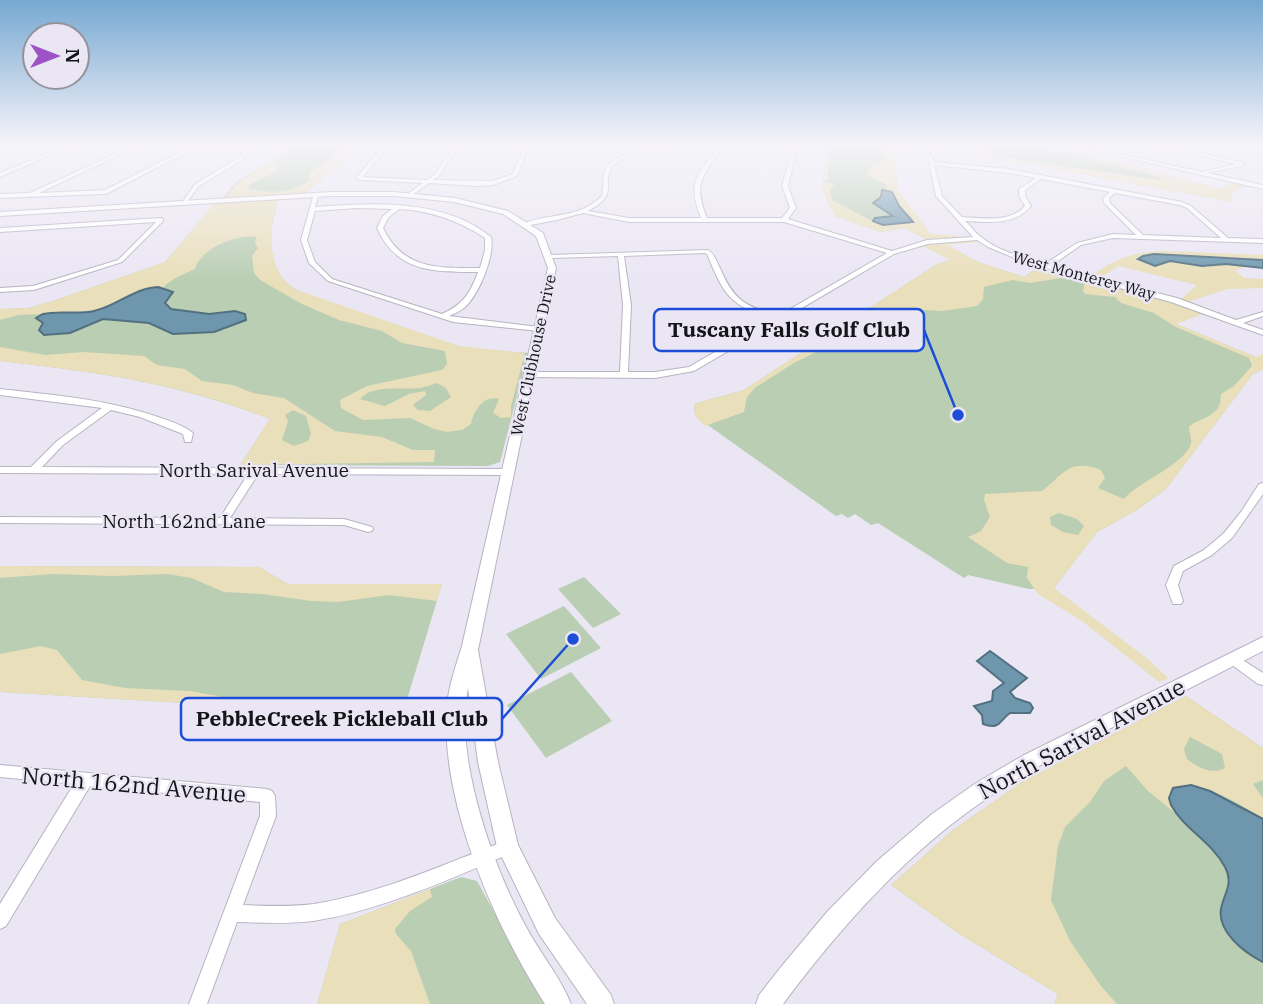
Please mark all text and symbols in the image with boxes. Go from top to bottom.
north arrow [21,21,91,91]
text: N [61,48,85,64]
street label: West Monterey Way [1010,246,1158,304]
street label: West Clubhouse Drive [506,272,560,438]
callout: Tuscany Falls Golf Club [654,309,924,351]
text: Tuscany Falls Golf Club [668,315,910,343]
street label: North Sarival Avenue [159,458,349,482]
street label: North 162nd Lane [102,509,266,533]
street label: North Sarival Avenue [972,671,1190,805]
callout: PebbleCreek Pickleball Club [181,698,502,740]
text: PebbleCreek Pickleball Club [196,704,488,732]
street label: North 162nd Avenue [20,759,248,809]

